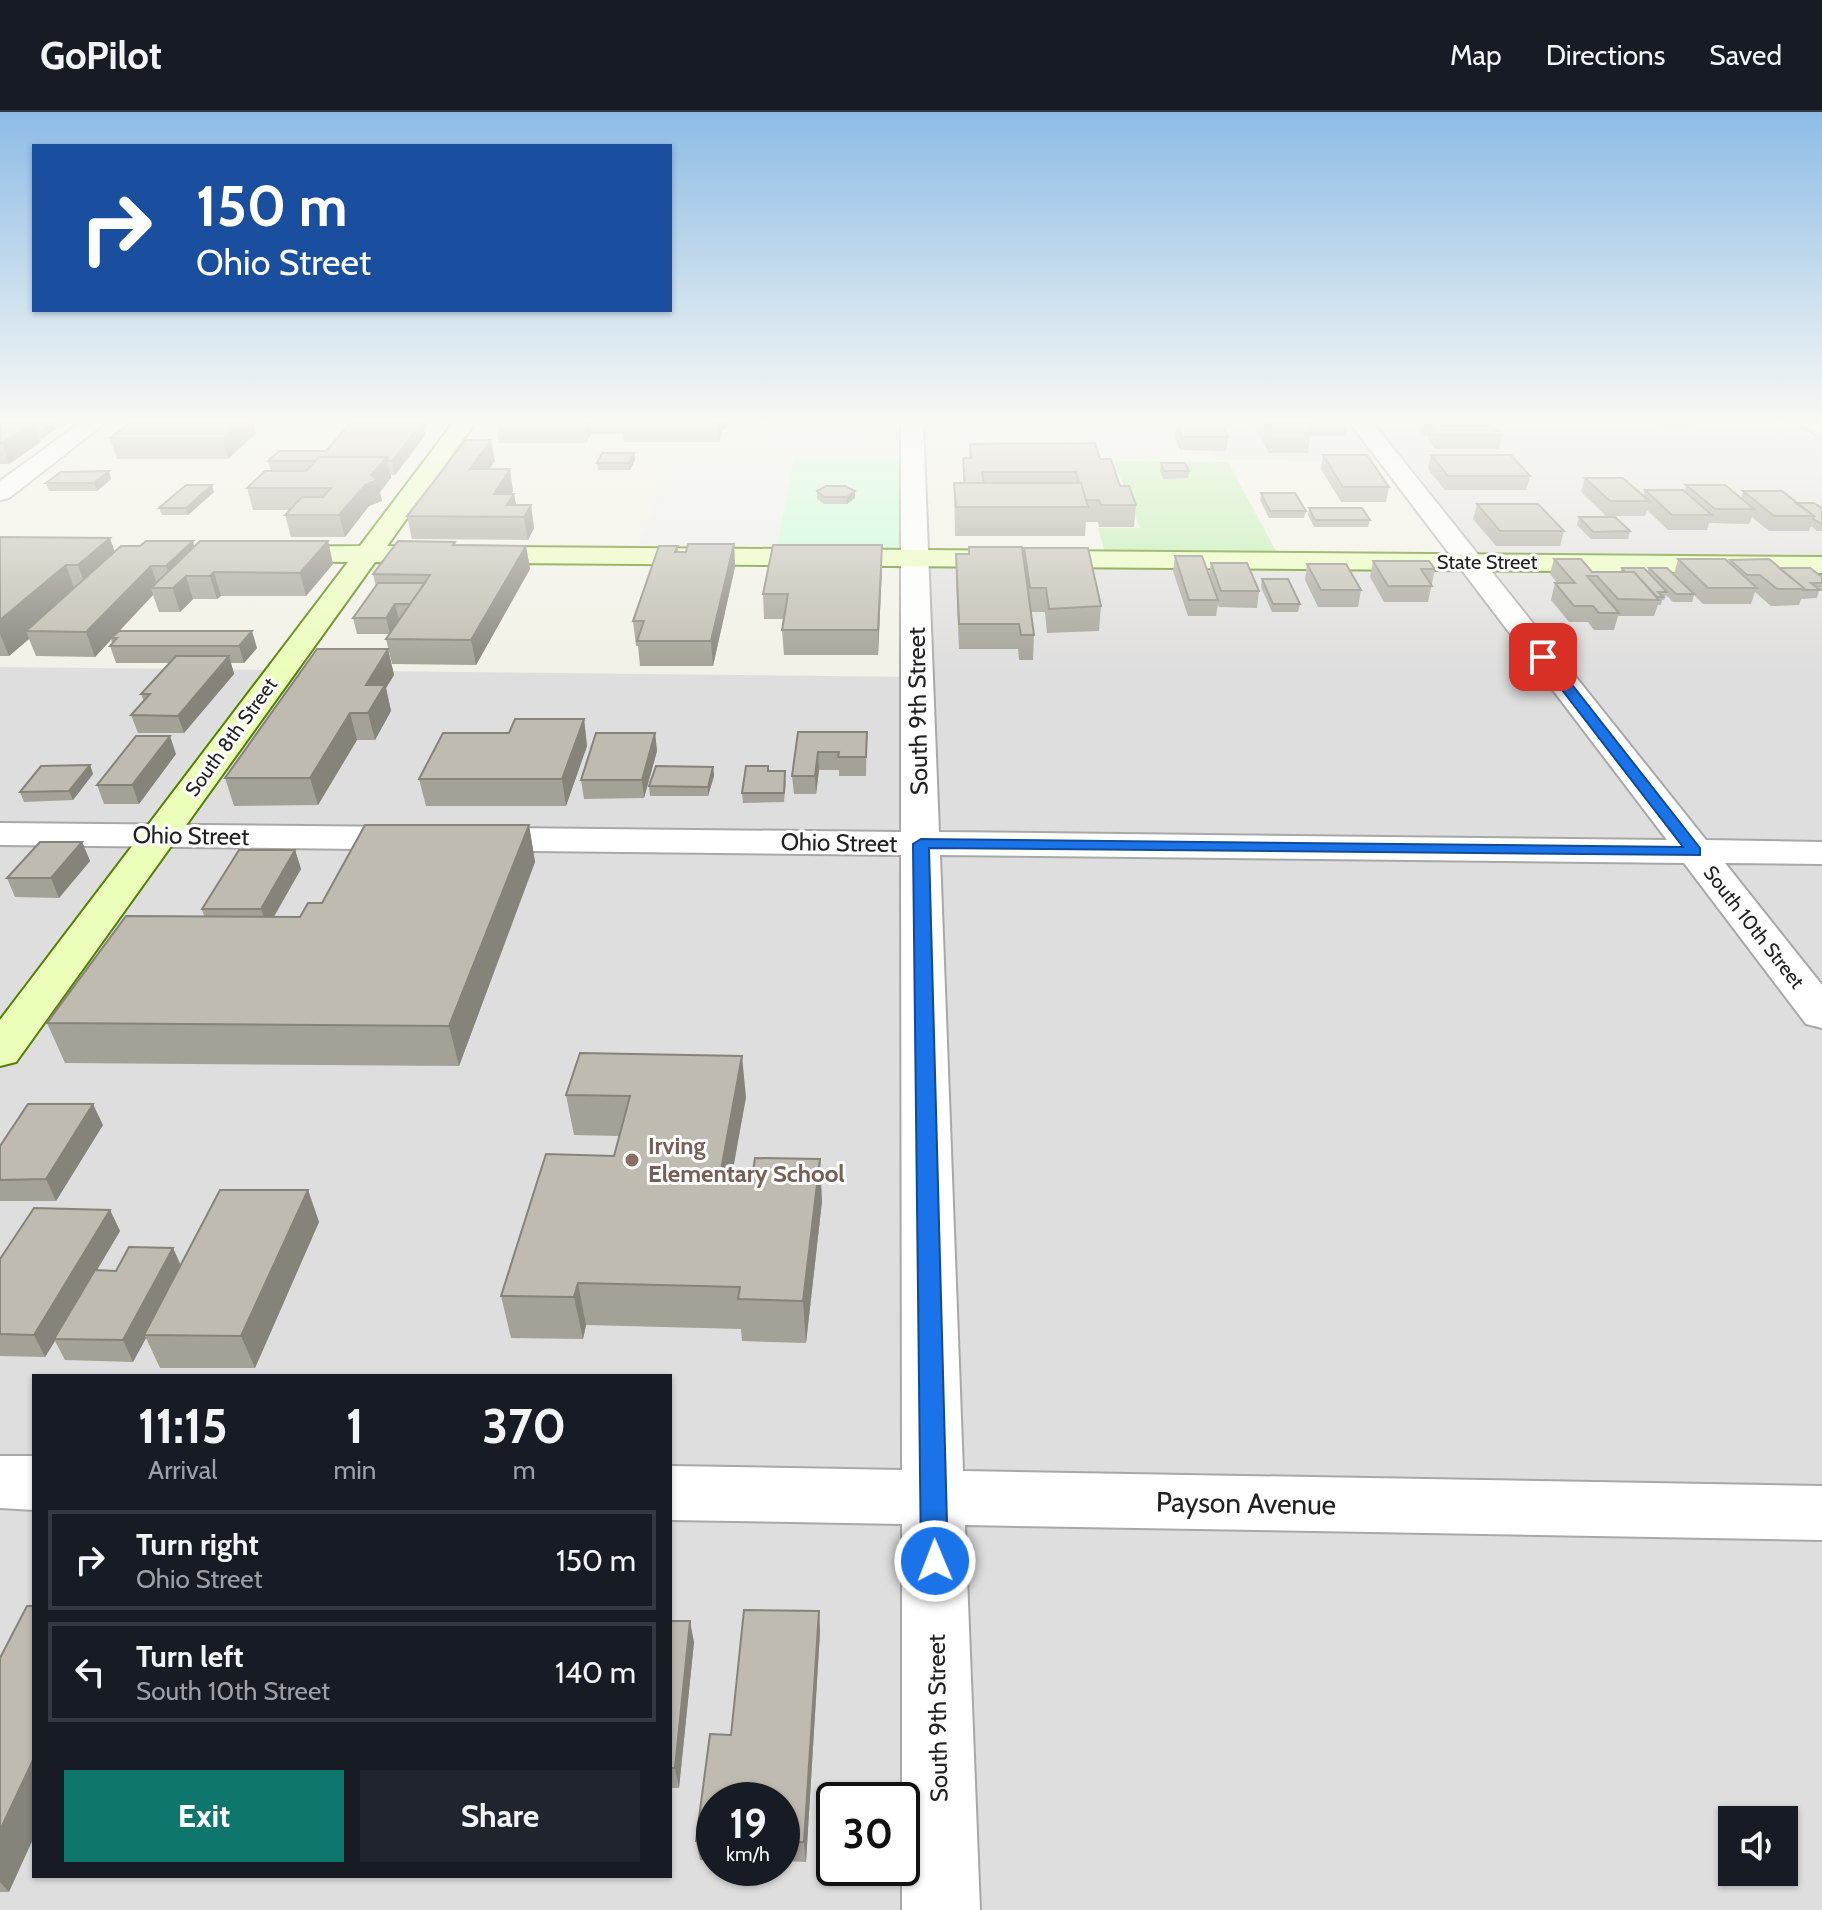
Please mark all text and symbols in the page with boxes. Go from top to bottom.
text: GoPilot [40,32,162,79]
text: Map [1450,38,1502,72]
text: Directions [1546,38,1665,72]
text: Saved [1709,38,1782,72]
text: 150 m [196,172,348,240]
icon: right [64,176,168,280]
text: Ohio Street [196,240,371,284]
street label: State Street [1437,550,1537,574]
pin [1509,623,1577,691]
street label: South 9th Street [902,627,933,795]
icon: arrive [1521,635,1565,679]
street label: South 8th Street [180,673,282,801]
street label: Ohio Street [132,820,250,851]
street label: Ohio Street [780,827,898,858]
street label: South 10th Street [1699,861,1810,993]
place label: Irving Elementary School [648,1131,845,1188]
marker: Irving Elementary School [623,1151,641,1169]
text: 11:15 [138,1397,228,1455]
text: 1 [346,1397,364,1455]
text: 370 [482,1397,566,1455]
text: Arrival [148,1454,217,1486]
text: min [333,1454,376,1486]
text: m [513,1454,536,1486]
street label: Payson Avenue [1156,1484,1336,1522]
position arrow [893,1519,977,1603]
text: Turn right [136,1526,259,1563]
icon: right [68,1538,112,1582]
text: 150 m [556,1542,636,1579]
text: Ohio Street [136,1563,262,1595]
street label: South 9th Street [922,1634,953,1802]
text: Turn left [136,1638,244,1675]
icon: left [68,1650,112,1694]
text: 140 m [555,1654,636,1691]
text: South 10th Street [136,1675,330,1707]
button: Exit [64,1770,344,1862]
button: Share [360,1770,640,1862]
speed limit sign: 30 [816,1782,920,1886]
text: 19 [729,1799,767,1848]
map controls [1718,1806,1798,1886]
button: sound [1718,1806,1798,1886]
text: km/h [726,1842,770,1866]

